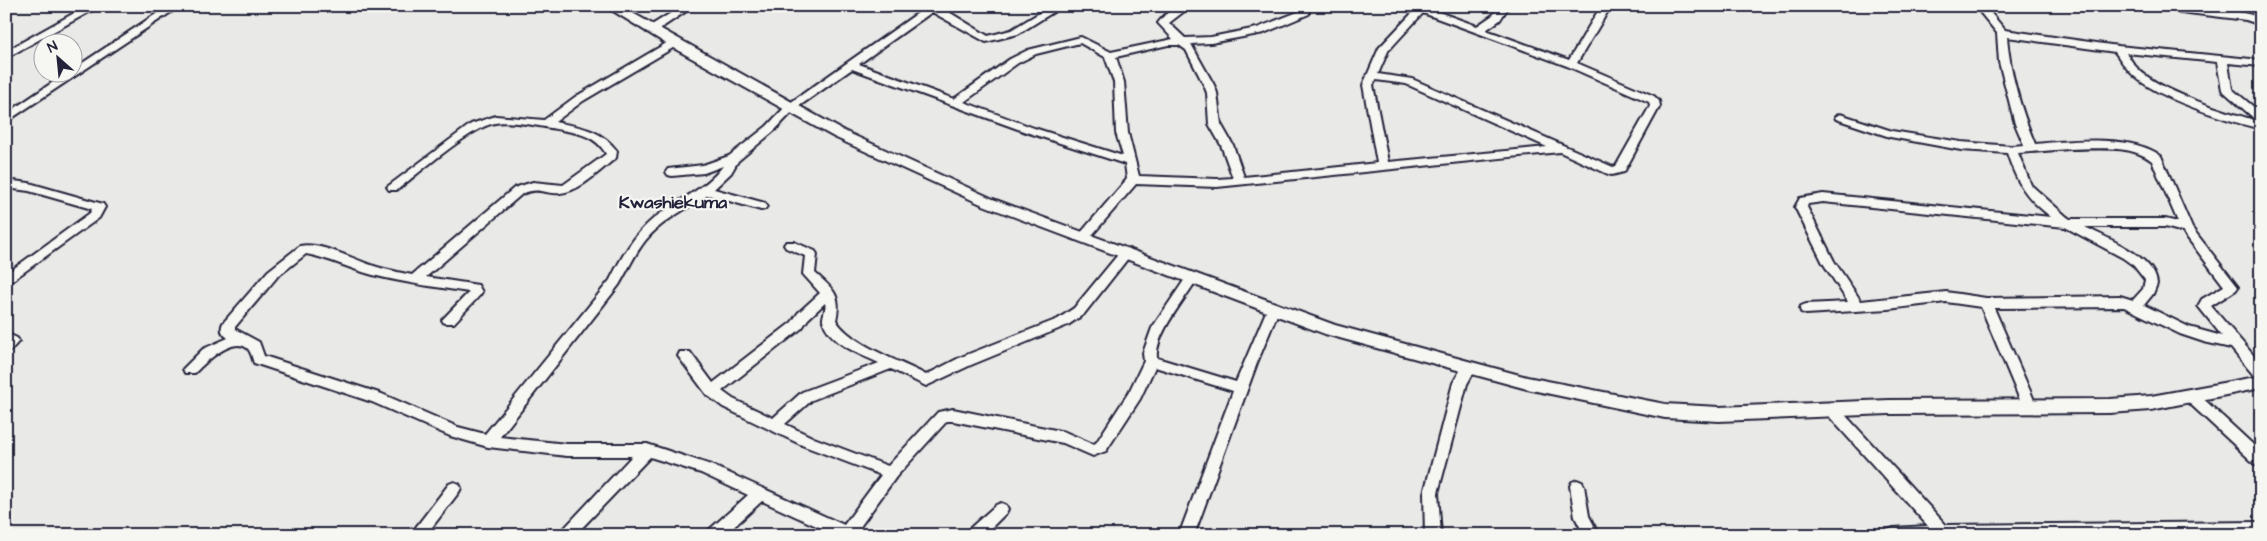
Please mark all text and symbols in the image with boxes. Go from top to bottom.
north arrow [32,32,82,82]
text: N [44,36,61,58]
district label: Kwashiekuma [619,190,728,215]

